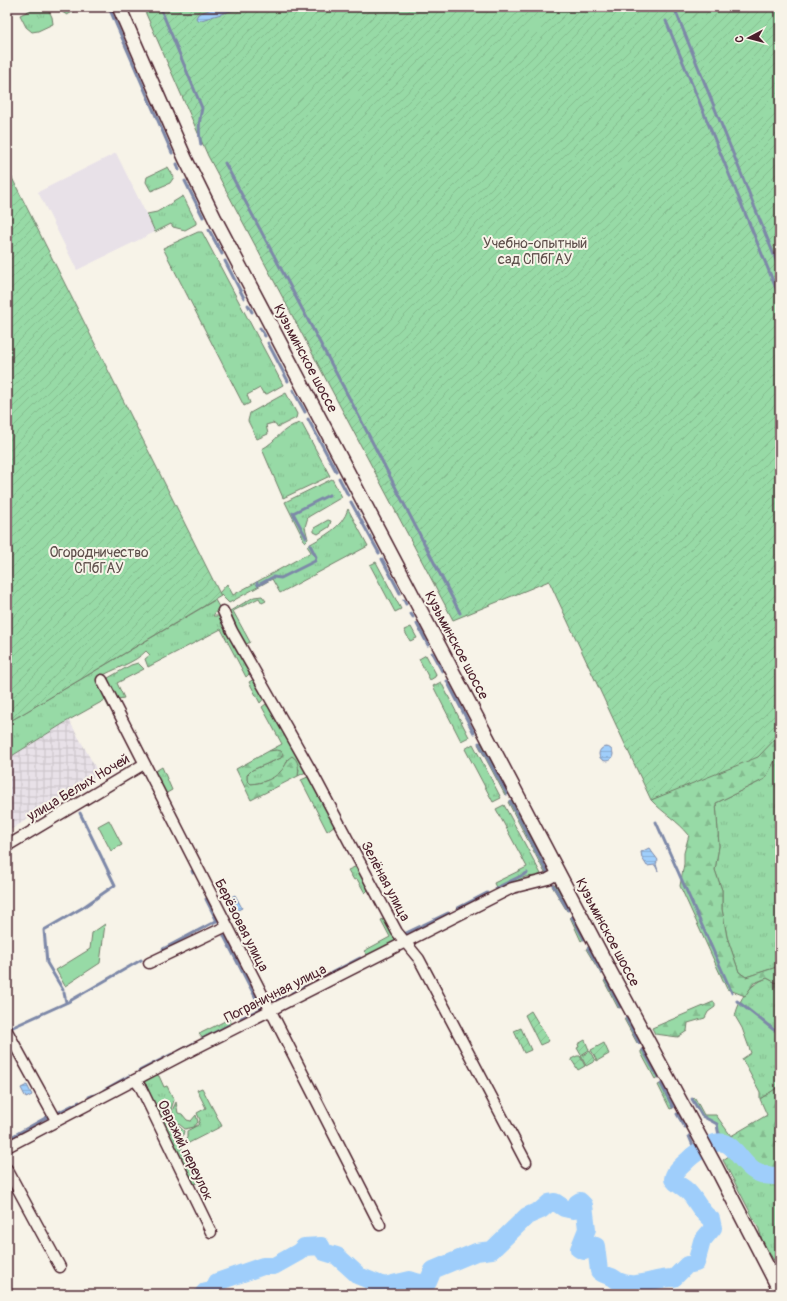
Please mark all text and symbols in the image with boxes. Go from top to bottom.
north arrow [729,18,769,58]
text: С [733,35,746,43]
park label: Учебно-опытный сад СПбГАУ [483,235,587,268]
street label: Кузьминское шоссе [270,301,341,415]
park label: Огородничество СПбГАУ [49,544,149,577]
street label: Кузьминское шоссе [421,588,492,702]
street label: улица Белых Ночей [23,750,133,825]
street label: Зелёная улица [357,838,414,924]
street label: Кузьминское шоссе [572,875,643,989]
street label: Берёзовая улица [211,876,272,974]
street label: Пограничная улица [221,960,329,1026]
street label: Овражий переулок [154,1097,217,1203]

